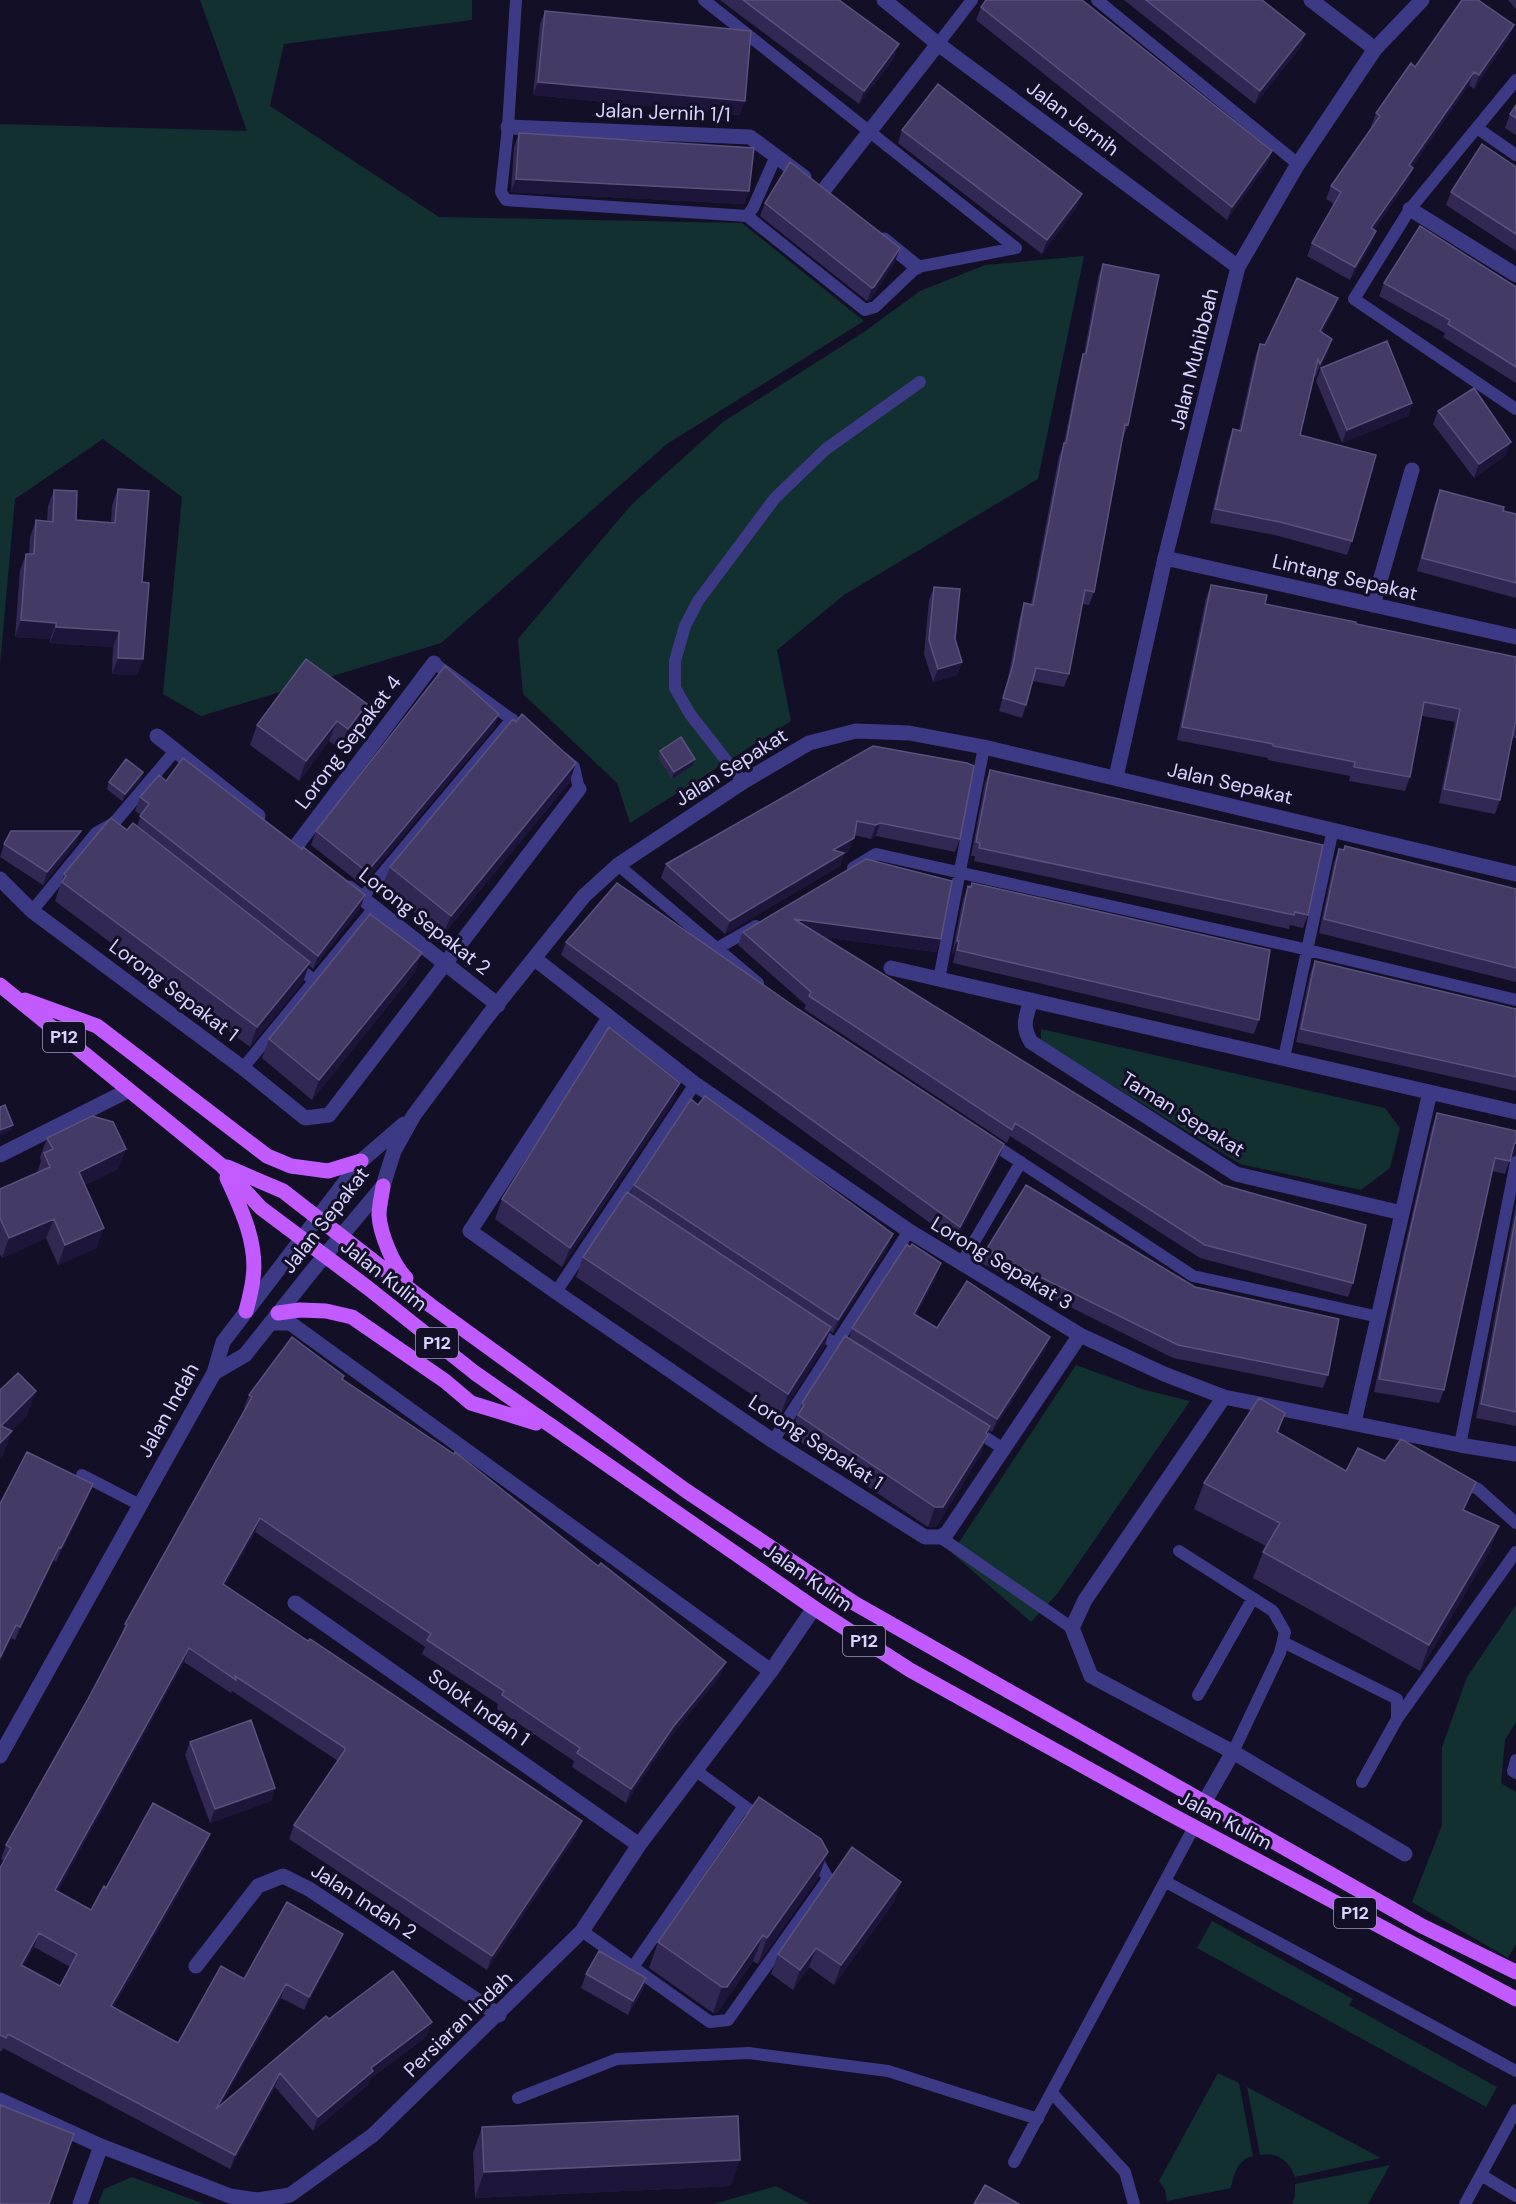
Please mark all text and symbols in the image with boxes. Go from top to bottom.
street label: Jalan Jernih [1021,75,1125,161]
street label: Jalan Jernih 1/1 [595,97,731,127]
street label: Jalan Muhibbah [1164,285,1224,433]
street label: Lintang Sepakat [1270,548,1420,606]
street label: Lorong Sepakat 4 [289,670,407,814]
street label: Jalan Sepakat [670,722,792,812]
street label: Jalan Sepakat [1165,756,1295,810]
street label: Lorong Sepakat 2 [354,861,496,981]
street label: Lorong Sepakat 1 [104,933,244,1047]
road number: P12 [43,1022,85,1052]
street label: Taman Sepakat [1116,1066,1250,1162]
street label: Jalan Sepakat [275,1162,375,1278]
street label: Lorong Sepakat 3 [926,1210,1078,1316]
street label: Jalan Kulim [335,1233,433,1317]
road number: P12 [416,1328,458,1358]
street label: Jalan Indah [131,1358,205,1462]
street label: Lorong Sepakat 1 [744,1389,888,1495]
street label: Jalan Kulim [758,1537,858,1617]
road number: P12 [843,1626,885,1656]
street label: Solok Indah 1 [423,1663,535,1751]
street label: Jalan Kulim [1173,1784,1277,1856]
street label: Jalan Indah 2 [306,1857,422,1945]
road number: P12 [1334,1898,1376,1928]
street label: Persiaran Indah [398,1965,518,2083]

